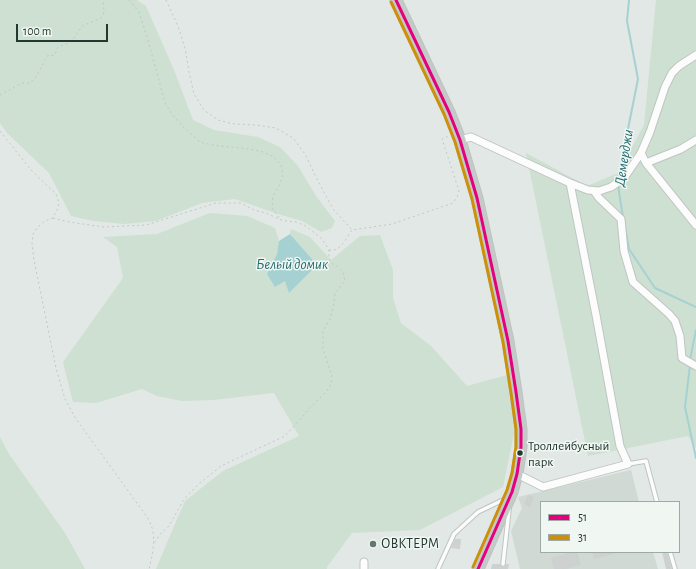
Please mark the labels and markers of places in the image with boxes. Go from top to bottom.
place label: Троллейбусный парк [528,438,609,469]
marker: Троллейбусный парк [515,448,525,458]
place label: ОВКТЕРМ [381,536,439,552]
marker: ОВКТЕРМ [368,539,378,549]

